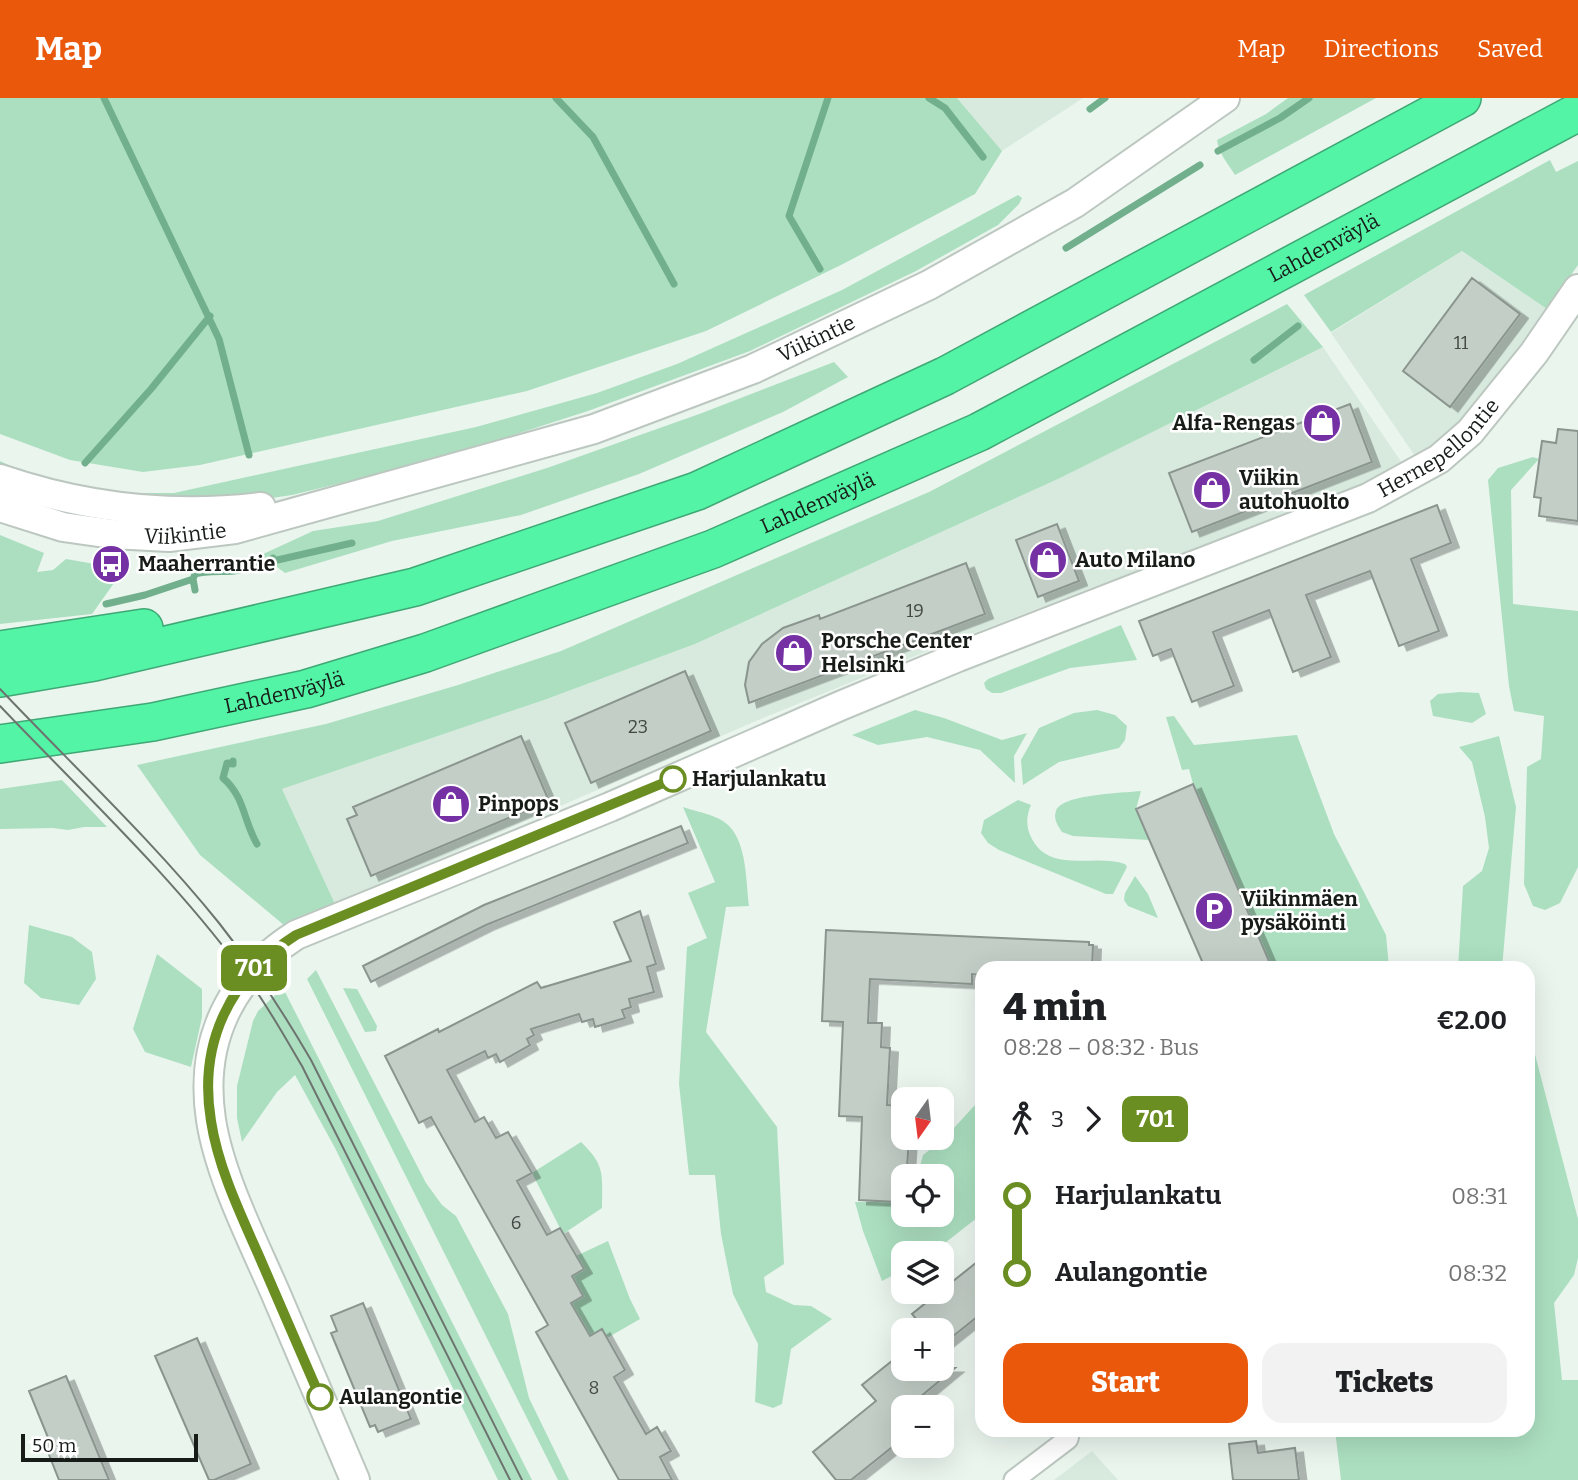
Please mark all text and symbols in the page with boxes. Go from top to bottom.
text: Map [35,29,102,69]
text: Map [1237,35,1286,63]
text: Directions [1324,35,1439,63]
text: Saved [1477,35,1543,63]
street label: Lahdenväylä [1264,207,1384,288]
street label: Viikintie [773,309,859,368]
house number: 11 [1454,332,1469,354]
street label: Hernepellontie [1373,393,1505,503]
shop icon: Alfa-Rengas [1301,402,1343,444]
place label: Alfa-Rengas [1172,410,1295,436]
place label: Viikin autohuolto [1239,465,1349,515]
street label: Lahdenväylä [756,466,879,539]
shop icon: Viikin autohuolto [1191,469,1233,511]
street label: Viikintie [143,517,228,550]
shop icon: Auto Milano [1027,539,1069,581]
bus stop icon: Maaherrantie [90,543,132,585]
place label: Auto Milano [1075,547,1195,573]
place label: Maaherrantie [138,551,275,577]
house number: 19 [906,600,924,622]
place label: Porsche Center Helsinki [821,628,972,678]
shop icon: Porsche Center Helsinki [773,632,815,674]
street label: Lahdenväylä [222,665,348,719]
house number: 23 [628,716,648,738]
marker: Harjulankatu [660,766,686,792]
place label: Harjulankatu [692,766,826,792]
shop icon: Pinpops [430,783,472,825]
place label: Pinpops [478,791,559,817]
place label: Viikinmäen pysäköinti [1241,886,1358,936]
parking icon: Viikinmäen pysäköinti [1193,890,1235,932]
line badge: 701 [214,945,294,991]
text: 701 [235,954,273,982]
text: 4 min [1003,984,1106,1030]
text: €2.00 [1436,1005,1507,1036]
text: 08:28 – 08:32 · Bus [1003,1033,1199,1061]
north arrow [891,1087,954,1150]
map controls [891,1087,954,1458]
icon: walk [1003,1100,1041,1138]
icon: forward [1074,1100,1112,1138]
text: 3 [1051,1105,1064,1133]
text: 701 [1136,1105,1174,1133]
button: locate [891,1164,954,1227]
text: Harjulankatu [1055,1180,1221,1211]
text: 08:31 [1451,1182,1507,1210]
house number: 6 [511,1212,521,1234]
button: layers [891,1241,954,1304]
text: Aulangontie [1055,1257,1208,1288]
text: 08:32 [1448,1259,1507,1287]
button: + [891,1318,954,1381]
button: Start [1003,1343,1248,1423]
button: Tickets [1262,1343,1507,1423]
house number: 8 [589,1377,599,1399]
marker: Aulangontie [307,1384,333,1410]
place label: Aulangontie [339,1384,462,1410]
button: − [891,1395,954,1458]
scale bar [21,1431,198,1463]
text: 50 m [32,1434,76,1457]

